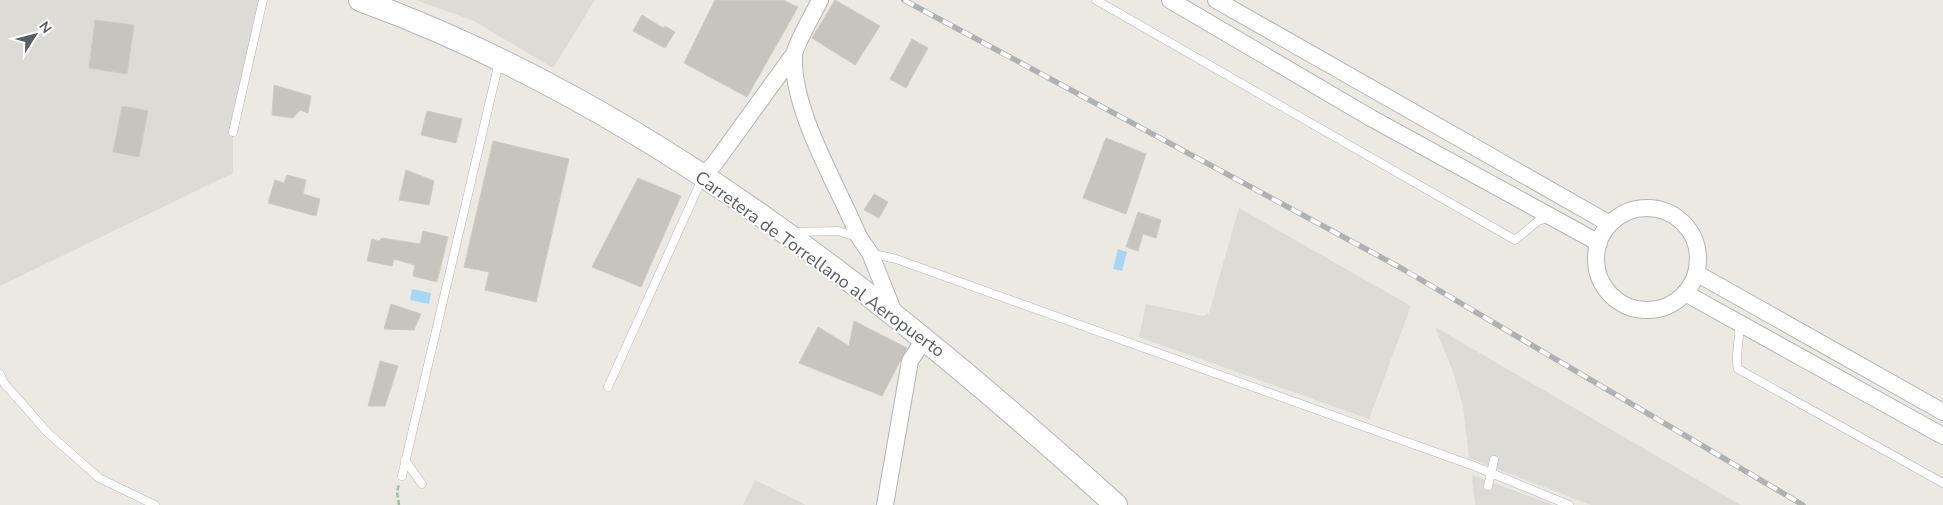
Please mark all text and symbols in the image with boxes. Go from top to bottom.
north arrow [10,10,60,60]
text: N [34,18,56,37]
street label: Carretera de Torrellano al Aeropuerto [690,165,950,363]

